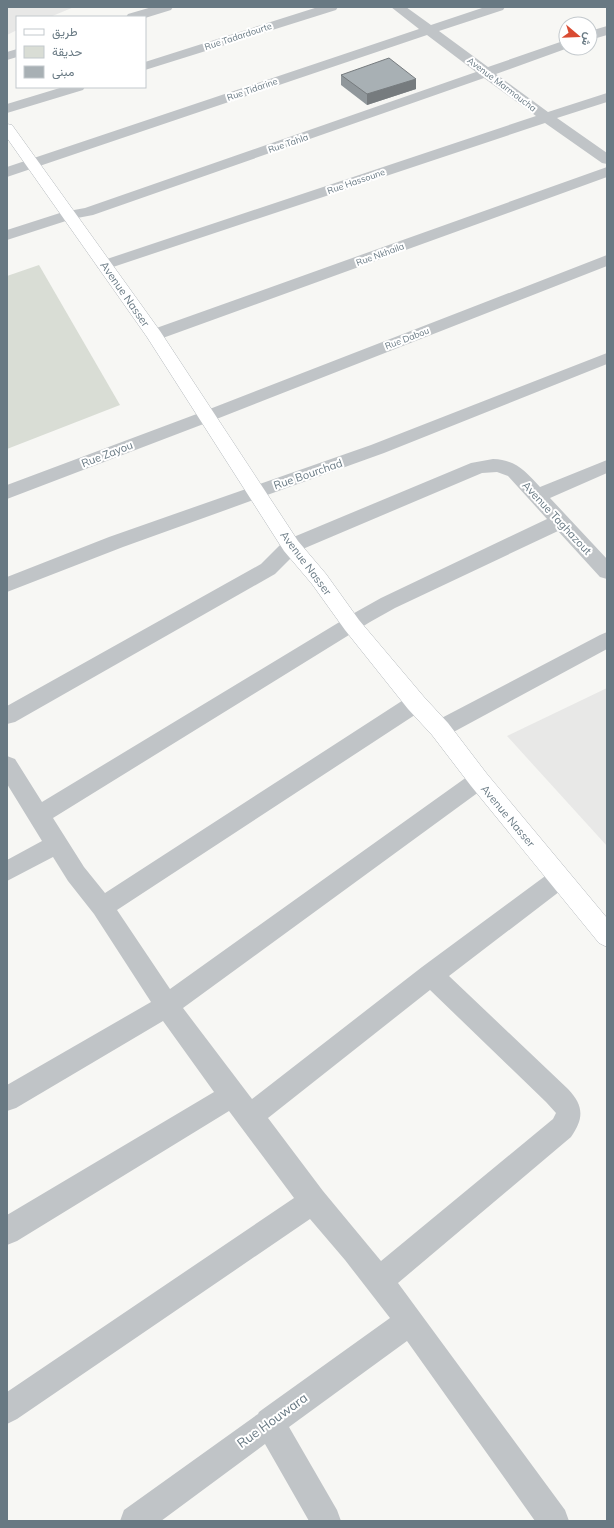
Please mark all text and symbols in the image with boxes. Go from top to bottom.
legend [16,16,146,88]
north arrow [558,16,598,56]
street label: Rue Tadardourte [203,20,273,52]
text: طريق [52,24,78,40]
text: ش [579,31,596,48]
text: حديقة [52,44,82,59]
street label: Avenue Marmoucha [465,54,539,114]
text: مبنى [52,64,74,80]
street label: Rue Tidarine [225,75,279,103]
street label: Rue Tahla [267,131,309,155]
street label: Rue Hassoune [326,166,386,196]
street label: Rue Nkhaila [354,240,406,268]
street label: Avenue Nasser [97,258,153,330]
street label: Rue Dabou [383,325,431,351]
street label: Rue Zayou [79,438,135,470]
street label: Rue Bourchad [272,456,344,492]
street label: Avenue Taghazout [519,478,595,558]
street label: Avenue Nasser [277,528,335,598]
street label: Avenue Nasser [478,782,538,850]
street label: Rue Houwara [234,1389,310,1451]

